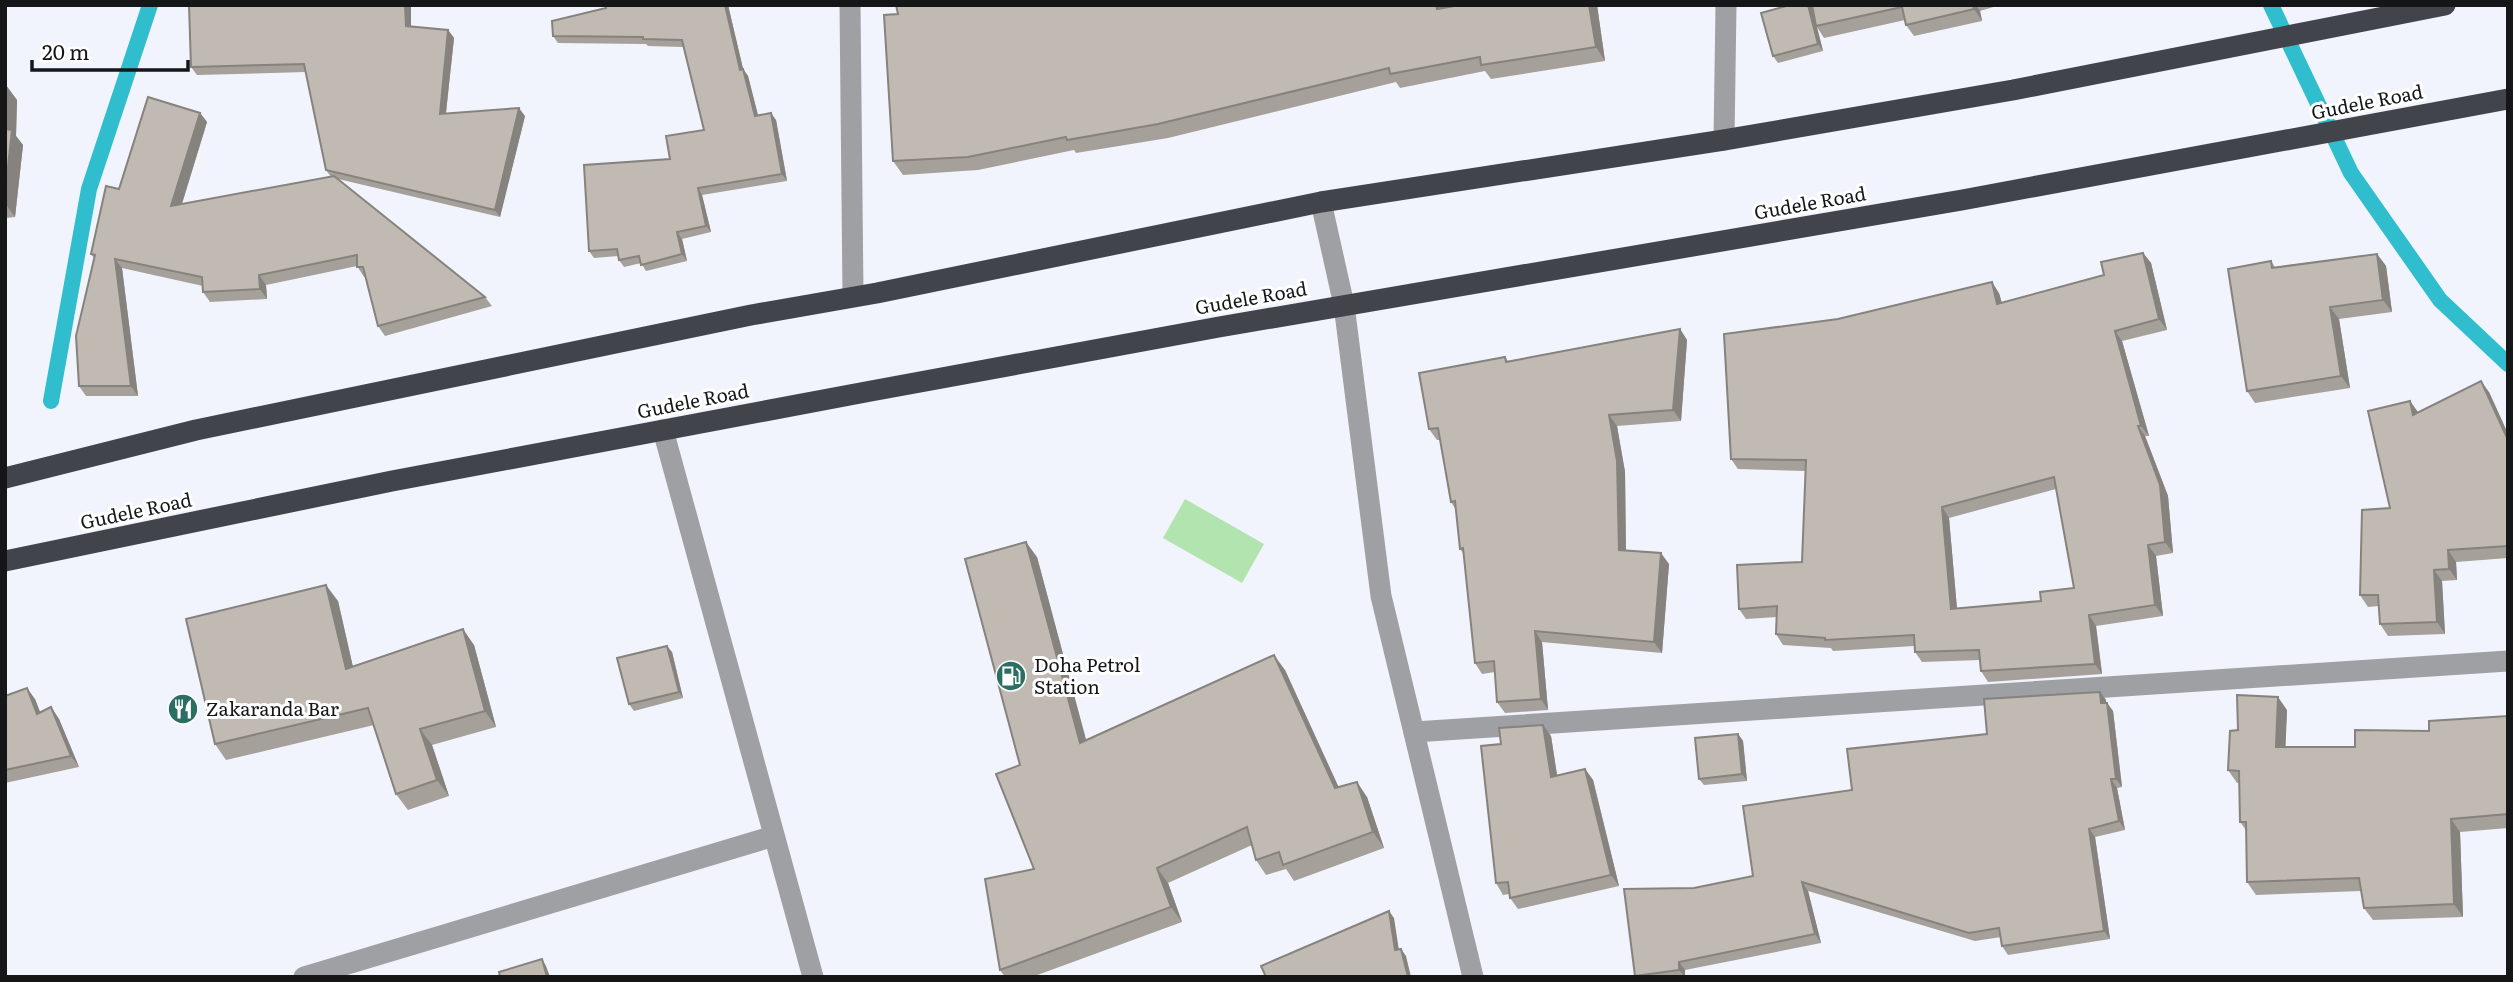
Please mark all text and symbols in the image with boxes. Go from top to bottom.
scale bar [32,28,187,72]
text: 20 m [42,35,89,66]
street label: Gudele Road [2309,76,2425,126]
street label: Gudele Road [1752,178,1868,226]
street label: Gudele Road [1193,273,1309,321]
street label: Gudele Road [635,375,751,425]
street label: Gudele Road [77,484,194,535]
place label: Doha Petrol Station [1034,650,1140,700]
fuel station icon: Doha Petrol Station [994,659,1028,693]
restaurant icon: Zakaranda Bar [166,692,200,726]
place label: Zakaranda Bar [206,694,339,722]

